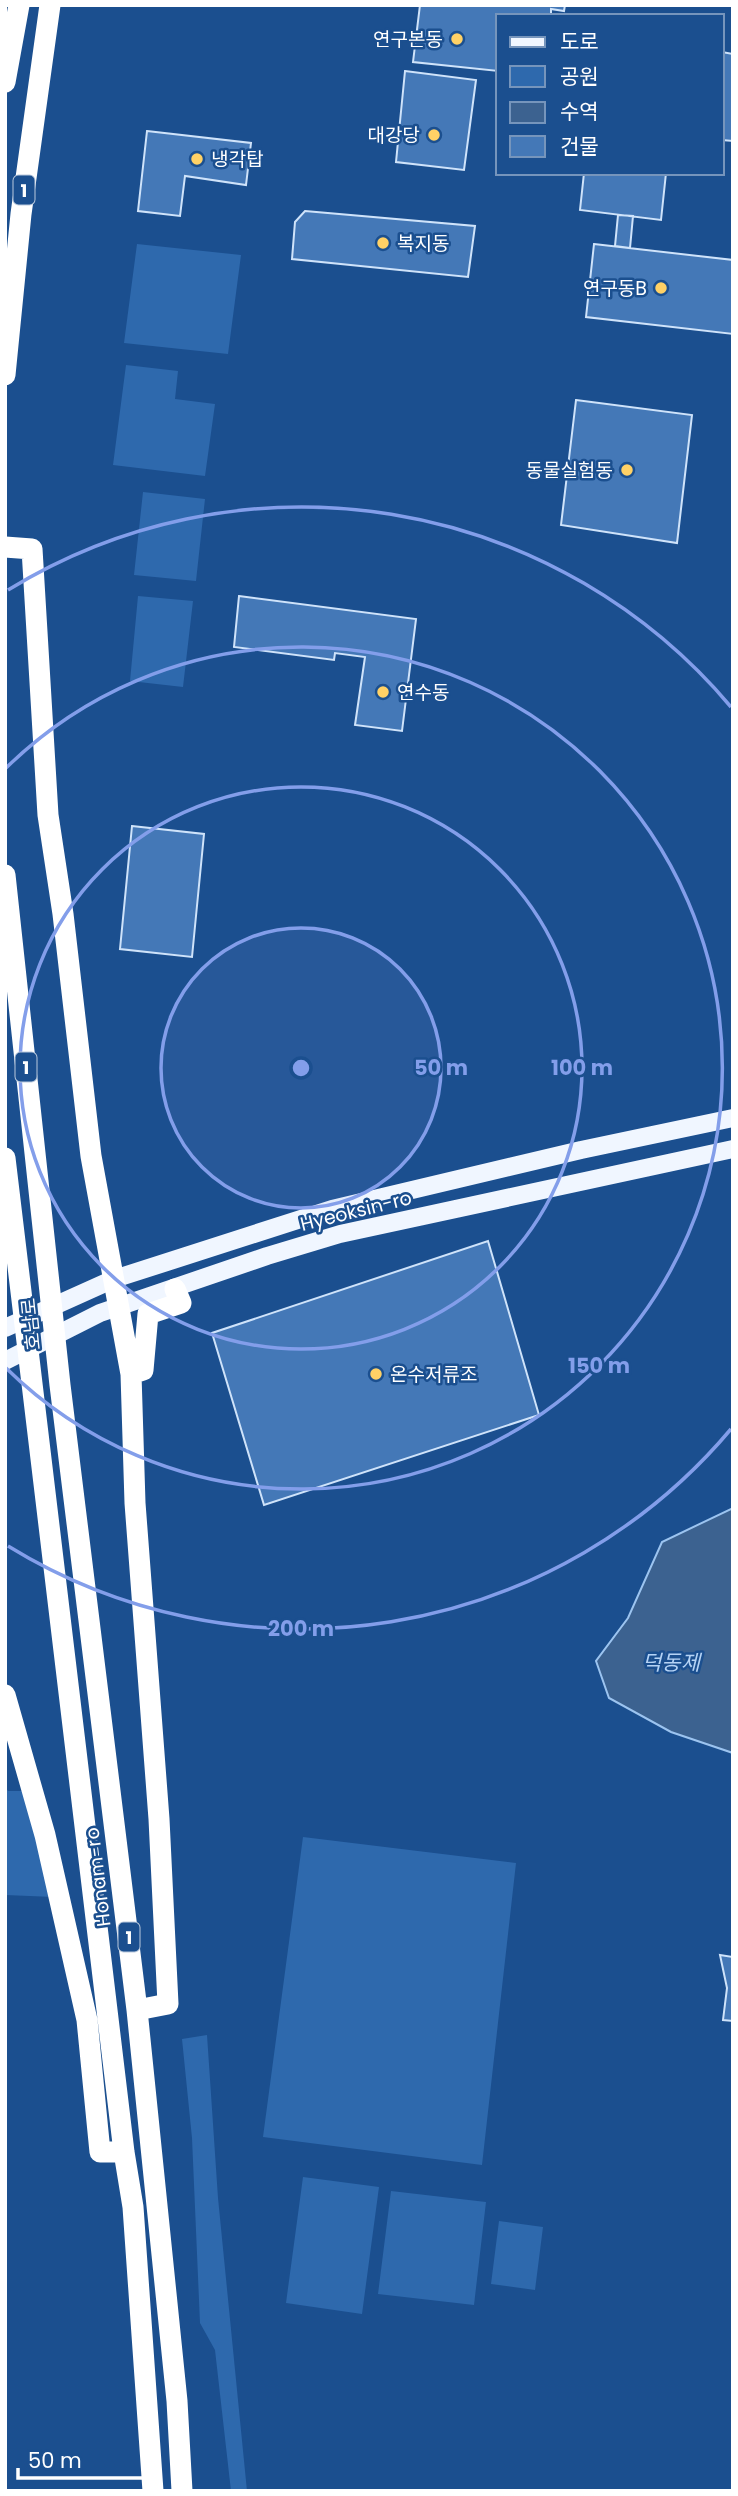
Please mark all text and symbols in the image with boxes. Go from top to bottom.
legend [496,14,724,175]
place label: 연구본동 [373,26,443,53]
text: 도로 [560,27,599,56]
marker: 연구본동 [449,31,465,47]
text: 공원 [560,62,599,91]
text: 수역 [560,97,599,126]
place label: 대강당 [368,122,420,149]
marker: 대강당 [426,127,442,143]
text: 건물 [560,132,599,161]
place label: 냉각탑 [211,146,264,173]
marker: 냉각탑 [189,151,205,167]
road number: 1 [13,176,34,204]
place label: 복지동 [397,230,449,257]
marker: 복지동 [375,235,391,251]
place label: 연구동B [583,275,647,302]
marker: 연구동B [653,280,669,296]
place label: 동물실험동 [526,457,613,484]
marker: 동물실험동 [619,462,635,478]
place label: 연수동 [397,679,449,706]
marker: 연수동 [375,684,391,700]
road number: 1 [16,1052,36,1082]
text: 50 m [414,1053,468,1082]
text: 100 m [551,1053,613,1082]
centre of rings [289,1056,313,1080]
street label: Hyeoksin-ro [297,1184,415,1238]
street label: 호남로 [15,1297,47,1351]
text: 150 m [568,1351,630,1380]
place label: 온수저류조 [390,1361,477,1388]
marker: 온수저류조 [368,1366,384,1382]
text: 200 m [268,1614,334,1643]
water label: 덕동제 [642,1648,703,1677]
street label: Honam-ro [79,1826,117,1928]
road number: 1 [118,1923,140,1952]
scale bar [18,2436,158,2480]
text: 50 m [28,2446,82,2475]

